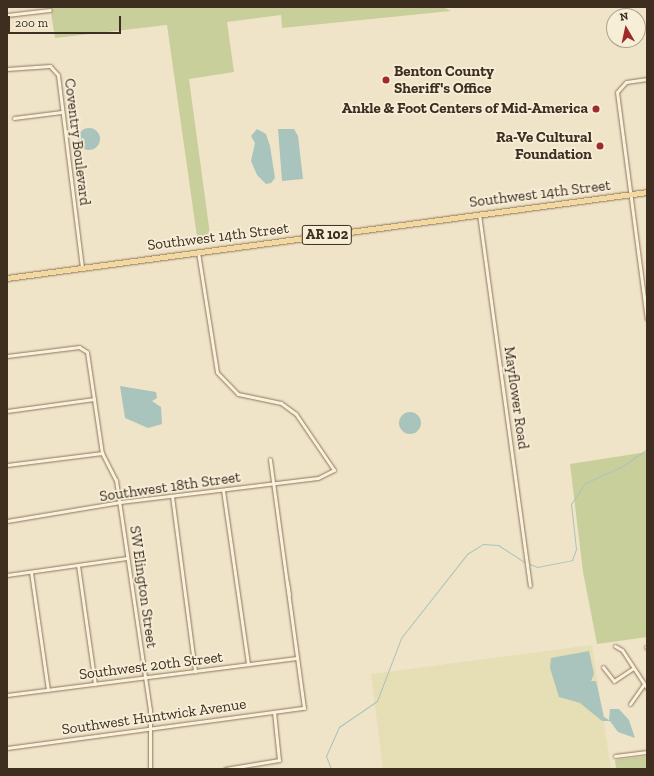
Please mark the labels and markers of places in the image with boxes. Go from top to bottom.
place label: Benton County Sheriff's Office [394,62,494,97]
marker: Benton County Sheriff's Office [381,75,391,85]
place label: Ankle & Foot Centers of Mid-America [342,100,588,118]
marker: Ankle & Foot Centers of Mid-America [591,104,601,114]
place label: Ra-Ve Cultural Foundation [496,128,592,163]
marker: Ra-Ve Cultural Foundation [595,141,605,151]

